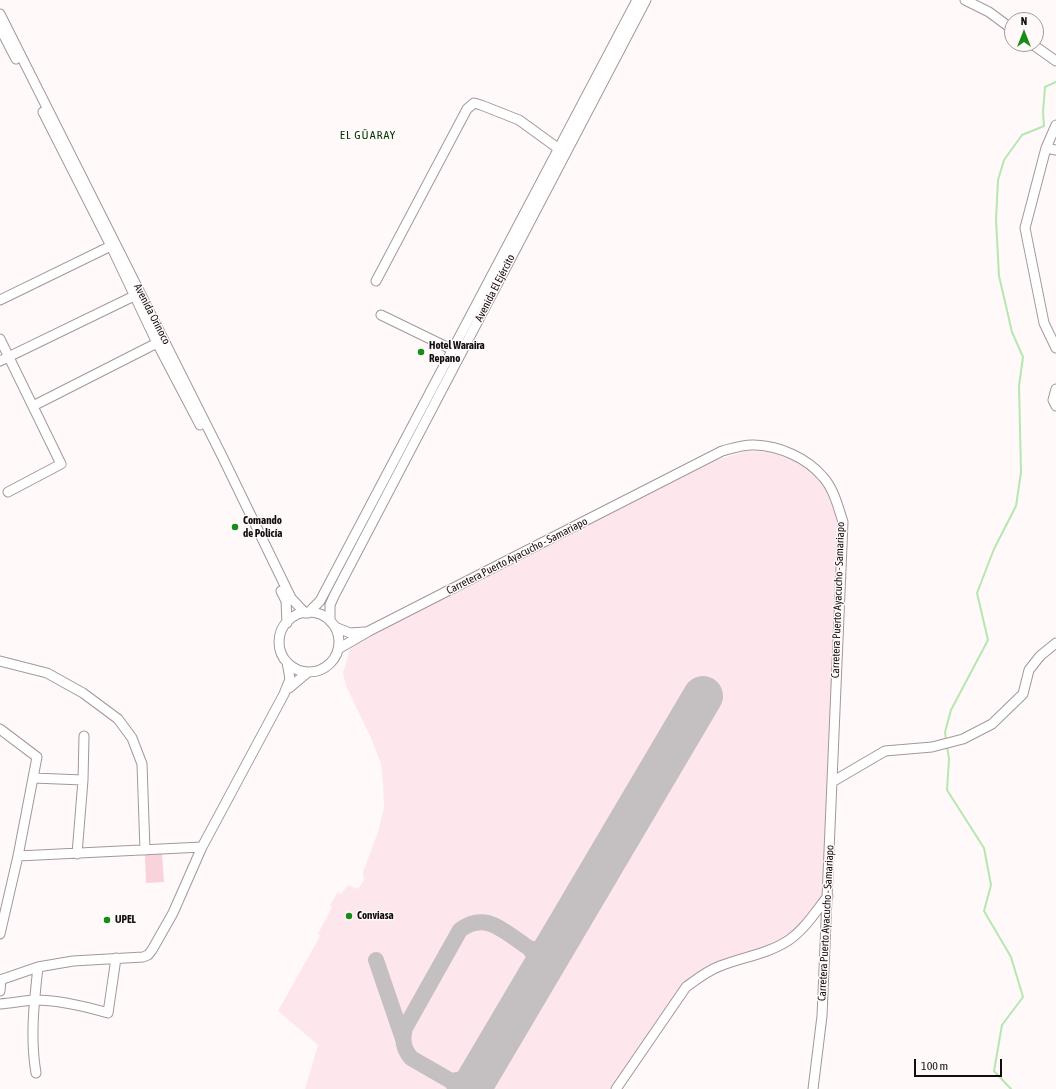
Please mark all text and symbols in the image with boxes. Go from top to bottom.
north arrow [1004,12,1044,52]
text: N [1021,15,1027,27]
district label: EL GÜARAY [340,128,396,142]
street label: Avenida El Ejército [472,252,518,324]
street label: Avenida Orinoco [131,281,173,347]
place label: Hotel Waraira Repano [429,339,485,365]
marker: Hotel Waraira Repano [416,347,426,357]
place label: Comando de Policía [243,514,282,540]
street label: Carretera Puerto Ayacucho - Samariapo [444,515,590,597]
marker: Comando de Policía [230,522,240,532]
street label: Carretera Puerto Ayacucho - Samariapo [829,522,847,678]
street label: Carretera Puerto Ayacucho - Samariapo [815,845,837,1001]
place label: Conviasa [357,909,394,923]
marker: Conviasa [344,911,354,921]
place label: UPEL [115,913,136,927]
marker: UPEL [102,915,112,925]
scale bar [916,1051,1004,1077]
text: 100 m [921,1059,948,1073]

